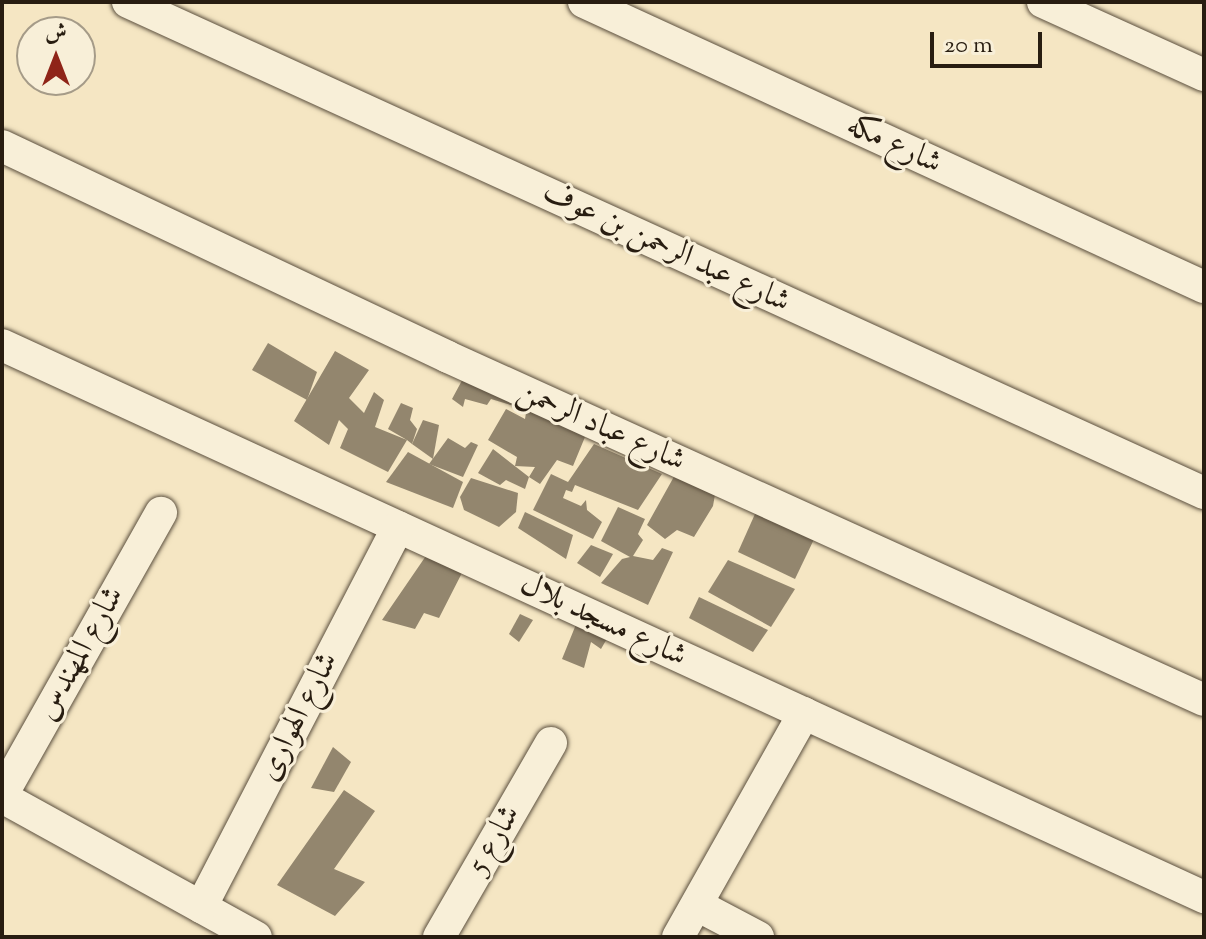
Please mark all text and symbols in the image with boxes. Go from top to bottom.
north arrow [16,16,96,96]
scale bar [934,16,1046,66]
text: ش [45,18,67,50]
text: 20 m [944,29,993,63]
street label: شارع مكه [840,106,948,184]
street label: شارع عبد الرحمن بن عوف [536,174,796,322]
street label: شارع عباد الرحمن [511,373,691,481]
street label: شارع مسجد بلال [514,566,692,676]
street label: شارع المهندس [28,580,134,728]
street label: شارع الهوارى [250,646,348,788]
street label: شارع 5 [460,799,530,881]

